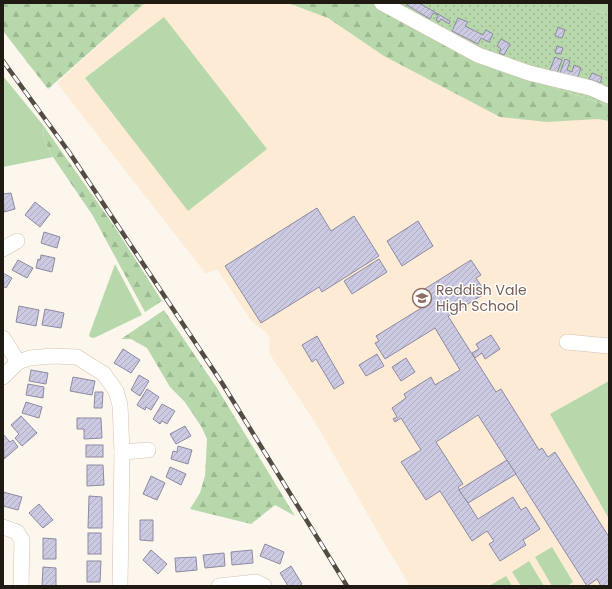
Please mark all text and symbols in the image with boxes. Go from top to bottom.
place label: Reddish Vale High School [436,280,527,316]
school or university icon: Reddish Vale High School [411,287,433,309]

